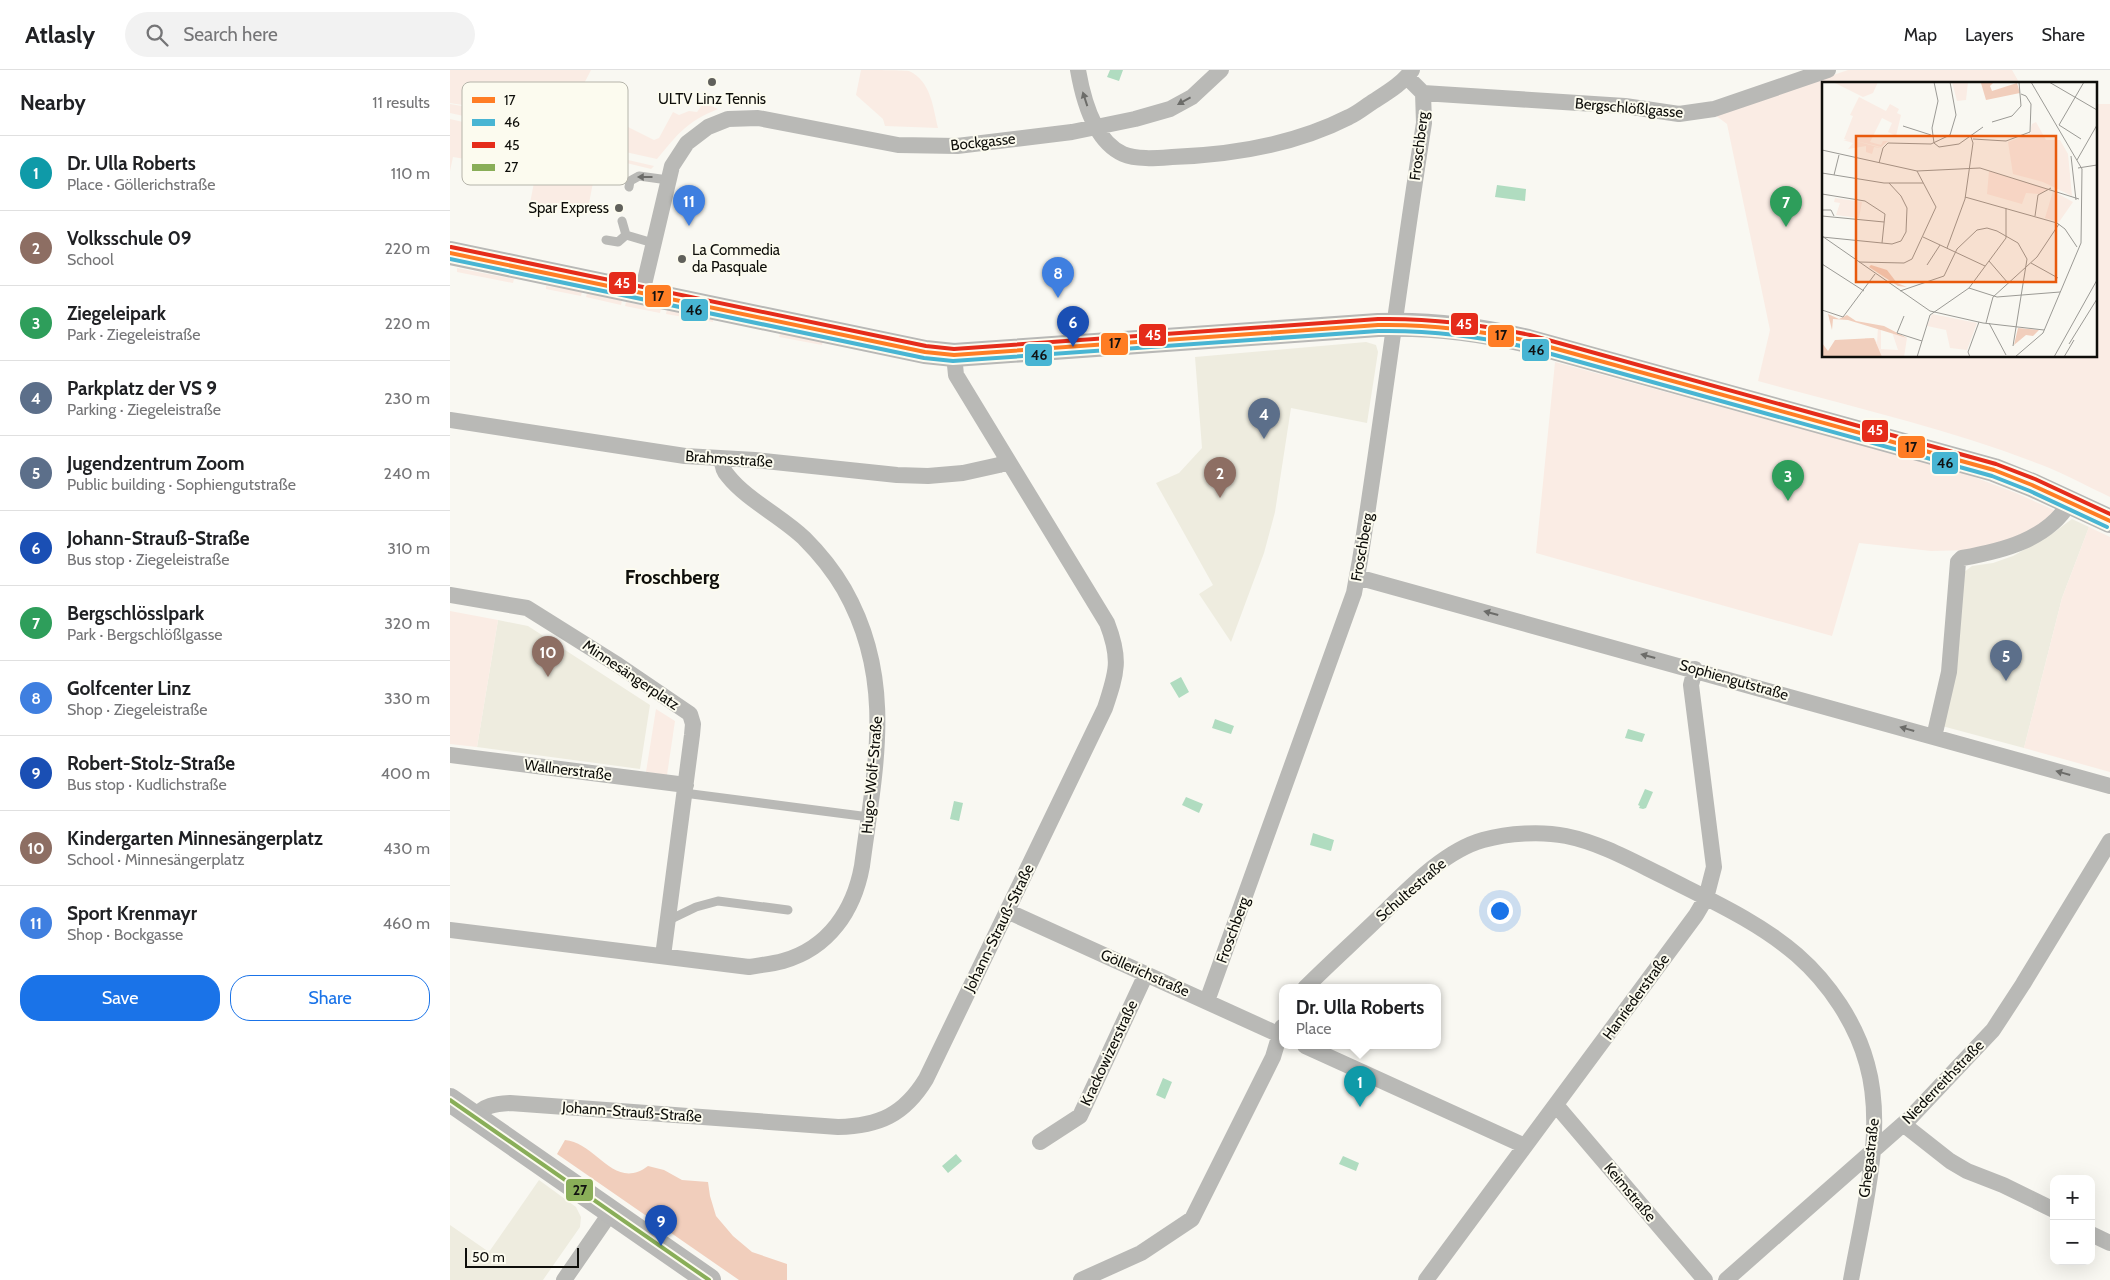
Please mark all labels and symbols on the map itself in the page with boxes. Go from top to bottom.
marker: ULTV Linz Tennis [706,76,718,88]
legend [462,82,628,185]
inset map [1822,82,2098,358]
place label: ULTV Linz Tennis [658,90,766,108]
text: 17 [504,91,516,109]
one-way arrow [1081,92,1089,107]
street label: Bergschlößlgasse [1574,94,1684,122]
one-way arrow [1177,97,1191,106]
street label: Froschberg [1406,110,1432,181]
text: 46 [504,113,520,131]
street label: Bockgasse [950,130,1017,154]
text: 45 [504,136,520,154]
text: 27 [504,158,518,176]
one-way arrow [637,173,653,181]
pin: 11 [673,185,705,226]
pin: 7 [1770,186,1802,227]
place label: Spar Express [528,199,609,217]
marker: Spar Express [613,202,625,214]
place label: La Commedia da Pasquale [692,241,781,276]
marker: La Commedia da Pasquale [676,253,688,265]
pin: 8 [1042,257,1074,298]
line badge: 45 [608,271,637,295]
text: 45 [614,274,630,292]
line badge: 17 [644,284,672,308]
text: 17 [652,287,665,305]
line badge: 46 [680,298,709,322]
text: 46 [686,301,702,319]
pin: 6 [1057,306,1089,347]
line badge: 45 [1450,312,1479,336]
text: 45 [1456,315,1472,333]
line badge: 45 [1138,323,1167,347]
line badge: 17 [1487,324,1515,348]
text: 45 [1145,326,1161,344]
text: 17 [1495,326,1508,344]
line badge: 17 [1100,332,1129,356]
text: 17 [1109,334,1122,352]
line badge: 46 [1521,338,1550,362]
text: 46 [1528,341,1544,359]
line badge: 46 [1024,343,1053,367]
text: 46 [1031,346,1047,364]
pin: 4 [1248,398,1280,439]
line badge: 45 [1861,419,1889,443]
text: 45 [1867,421,1883,439]
line badge: 17 [1897,435,1926,459]
text: 17 [1905,438,1918,456]
street label: Brahmsstraße [685,447,774,471]
line badge: 46 [1931,451,1959,475]
text: 46 [1937,454,1953,472]
pin: 2 [1204,457,1236,498]
pin: 3 [1772,460,1804,501]
street label: Froschberg [1347,511,1377,583]
district label: Froschberg [625,565,719,589]
one-way arrow [1484,609,1499,617]
pin: 10 [532,636,564,677]
street label: Minnesängerplatz [579,636,683,714]
pin: 5 [1990,640,2022,681]
one-way arrow [1640,652,1655,660]
street label: Sophiengutstraße [1677,656,1791,704]
street label: Hugo-Wolf-Straße [858,715,886,835]
one-way arrow [1899,724,1914,732]
street label: Wallnerstraße [523,756,613,784]
one-way arrow [2055,768,2070,776]
street label: Schultestraße [1372,854,1450,925]
street label: Johann-Strauß-Straße [960,861,1038,996]
street label: Froschberg [1213,894,1253,966]
your location [1487,898,1513,924]
street label: Göllerichstraße [1098,945,1192,1001]
street label: Hanriederstraße [1599,950,1673,1043]
street label: Krackowizerstraße [1077,997,1141,1109]
street label: Niederreithstraße [1898,1036,1988,1128]
pin: 1 [1344,1066,1376,1107]
street label: Johann-Strauß-Straße [561,1098,703,1126]
street label: Ghegastraße [1855,1117,1883,1199]
street label: Keimstraße [1600,1159,1660,1225]
line badge: 27 [565,1178,594,1202]
text: 27 [573,1181,588,1199]
pin: 9 [645,1205,677,1246]
scale bar [465,1245,579,1268]

